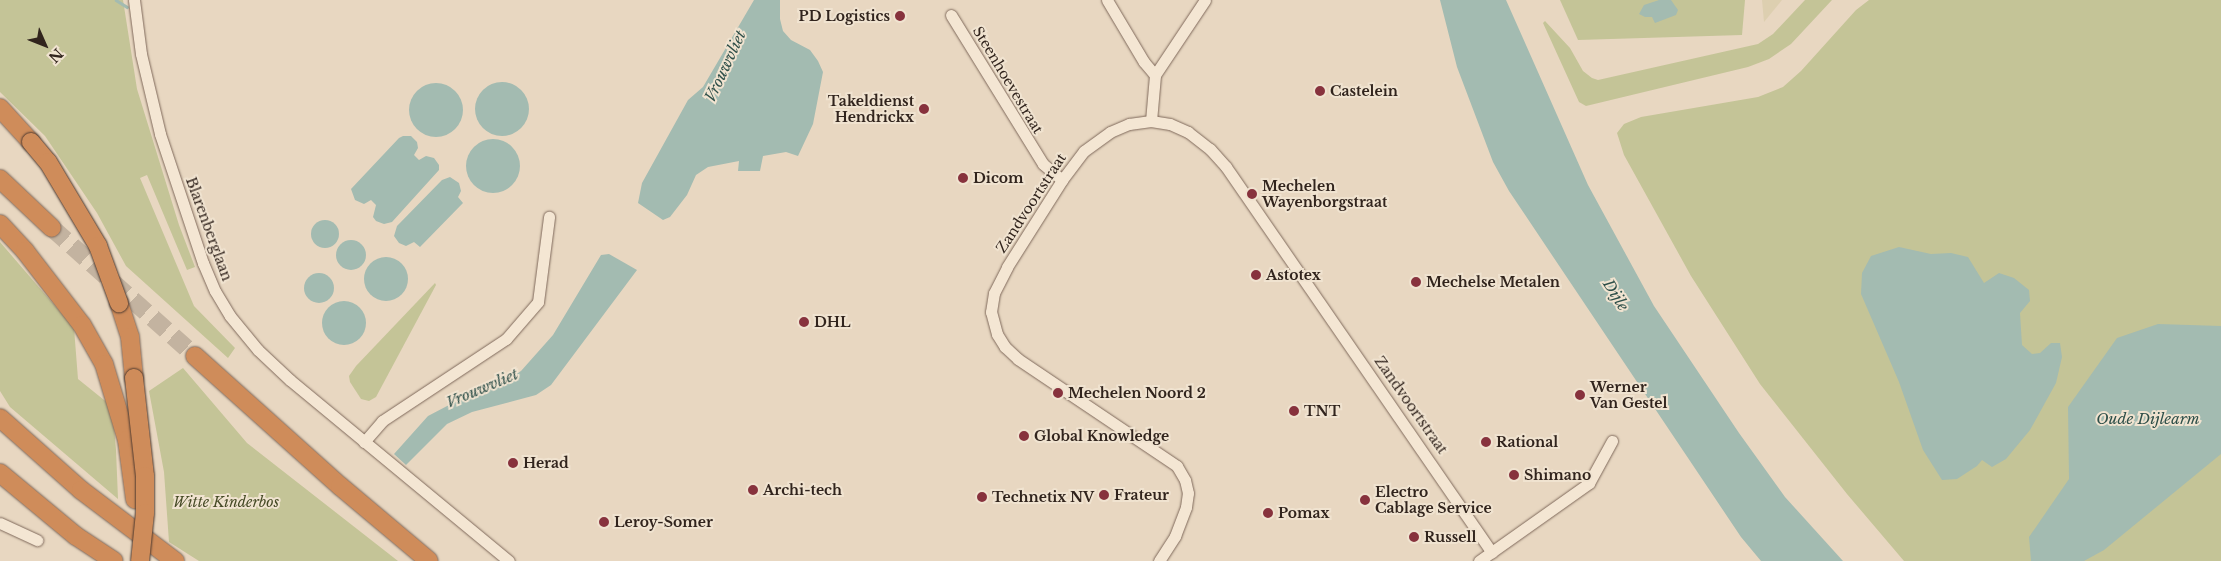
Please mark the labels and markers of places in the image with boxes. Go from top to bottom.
place label: PD Logistics [799,8,890,24]
marker: PD Logistics [894,10,906,22]
place label: Castelein [1330,83,1398,99]
marker: Castelein [1314,85,1326,97]
place label: Takeldienst Hendrickx [828,93,914,125]
marker: Takeldienst Hendrickx [918,103,930,115]
place label: Dicom [973,170,1024,186]
marker: Dicom [957,172,969,184]
place label: Mechelen Wayenborgstraat [1262,178,1387,210]
marker: Mechelen Wayenborgstraat [1246,188,1258,200]
place label: Astotex [1266,267,1321,283]
marker: Astotex [1250,269,1262,281]
place label: Mechelse Metalen [1426,274,1560,290]
marker: Mechelse Metalen [1410,276,1422,288]
place label: DHL [814,314,850,330]
marker: DHL [798,316,810,328]
place label: Werner Van Gestel [1590,379,1667,412]
place label: Mechelen Noord 2 [1068,385,1206,401]
marker: Mechelen Noord 2 [1052,387,1064,399]
marker: Werner Van Gestel [1574,389,1586,401]
place label: TNT [1304,403,1340,419]
marker: TNT [1288,405,1300,417]
place label: Global Knowledge [1034,428,1169,444]
marker: Global Knowledge [1018,430,1030,442]
place label: Rational [1496,434,1558,450]
marker: Rational [1480,436,1492,448]
place label: Herad [523,455,569,471]
marker: Herad [507,457,519,469]
place label: Shimano [1524,467,1591,483]
marker: Shimano [1508,469,1520,481]
place label: Archi-tech [763,482,842,498]
marker: Archi-tech [747,484,759,496]
place label: Electro Cablage Service [1375,484,1492,516]
place label: Frateur [1114,487,1169,503]
place label: Technetix NV [992,489,1095,505]
marker: Frateur [1098,489,1110,501]
marker: Technetix NV [976,491,988,503]
marker: Electro Cablage Service [1359,494,1371,506]
place label: Pomax [1278,505,1330,521]
marker: Pomax [1262,507,1274,519]
place label: Leroy-Somer [614,514,713,530]
marker: Leroy-Somer [598,516,610,528]
place label: Russell [1424,529,1476,545]
marker: Russell [1408,531,1420,543]

